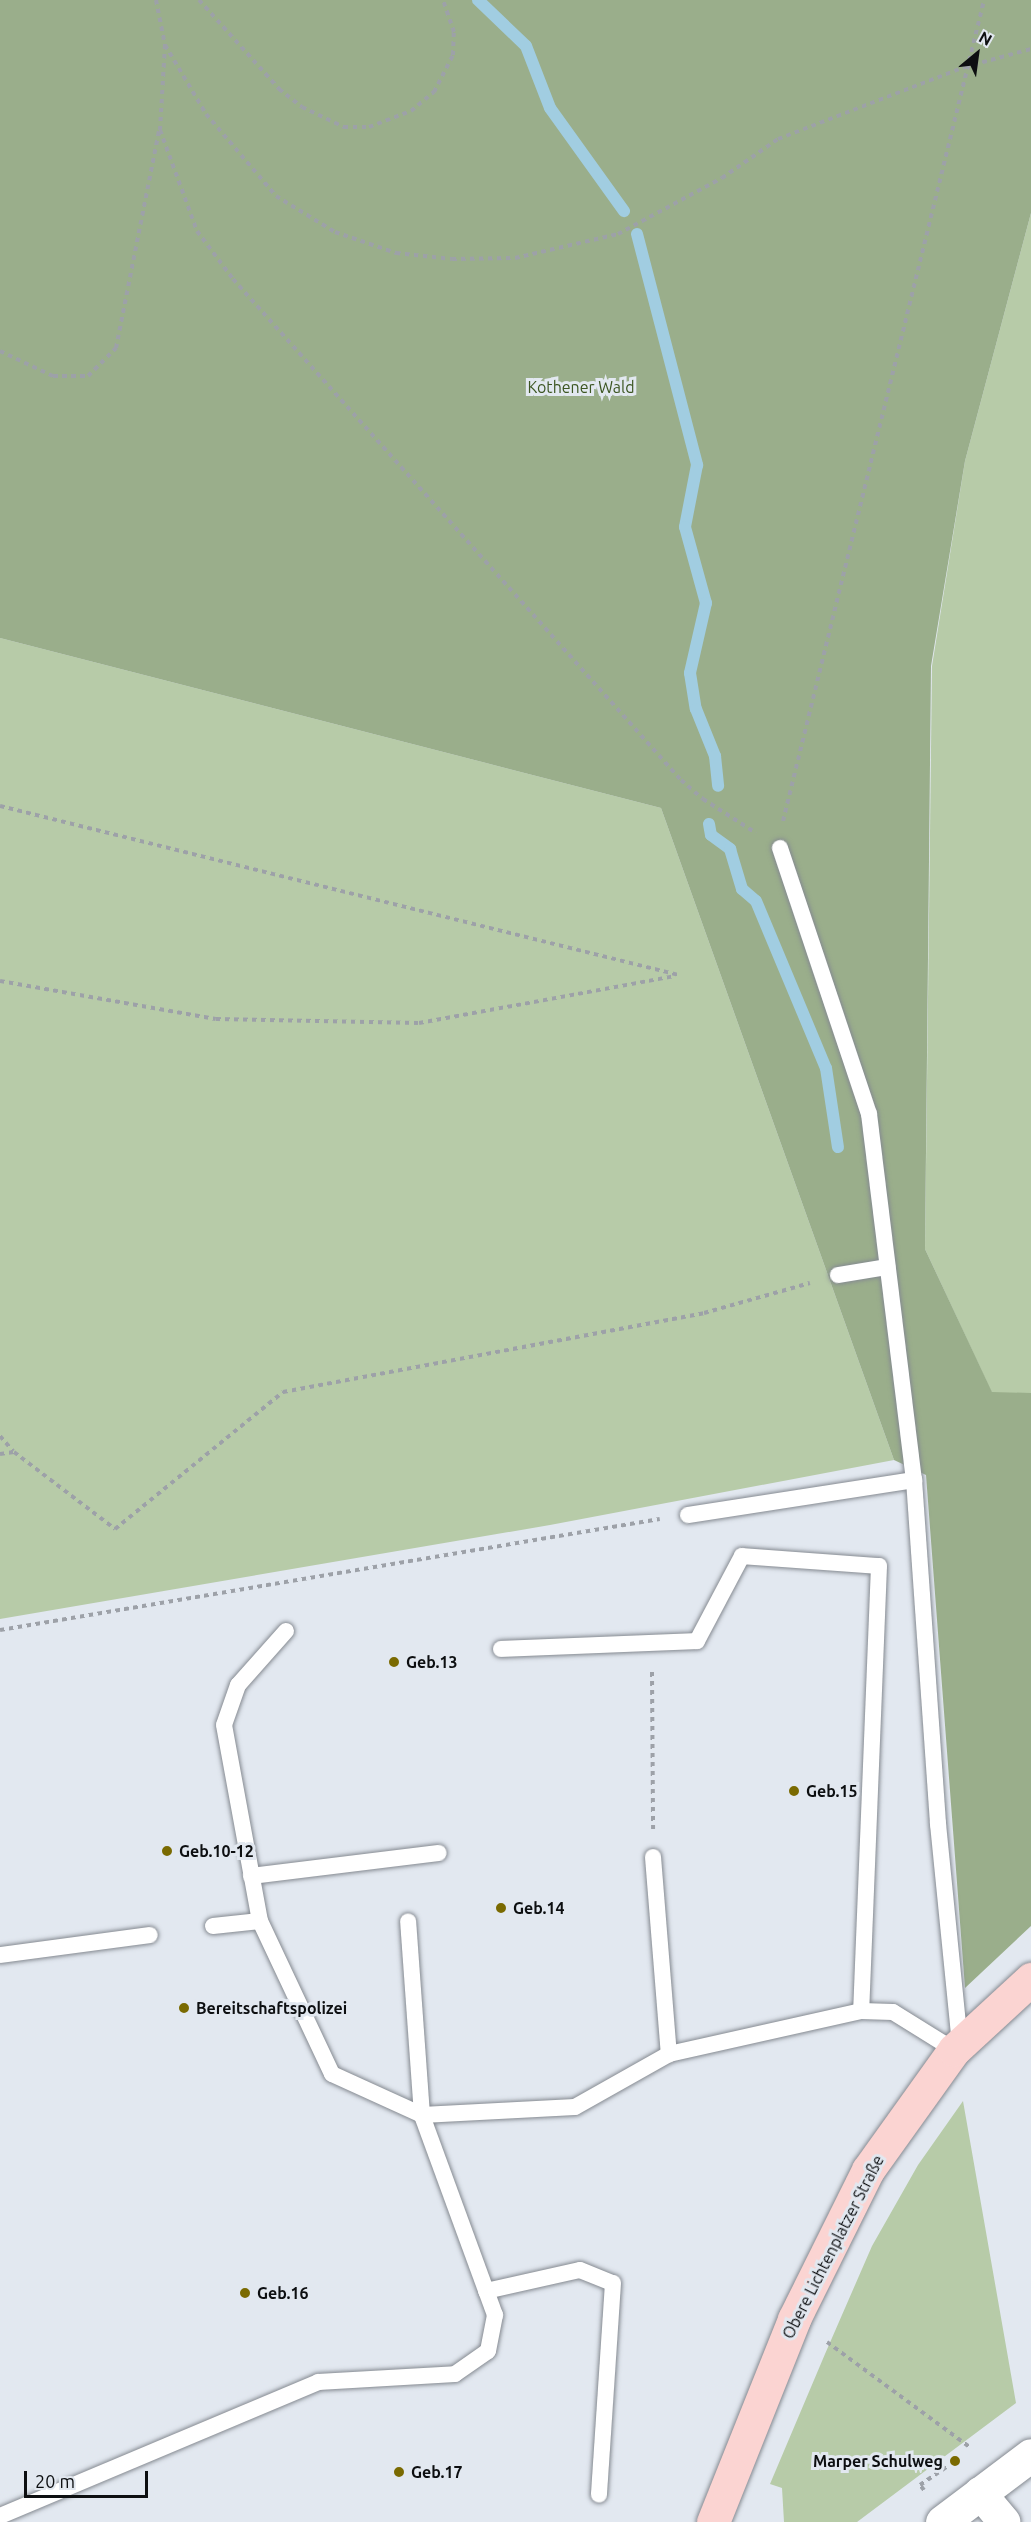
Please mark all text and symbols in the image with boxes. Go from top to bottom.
north arrow [947,24,1007,84]
text: N [976,27,995,49]
park label: Kothener Wald [527,377,635,397]
place label: Geb.13 [406,1652,457,1672]
marker: Geb.13 [387,1655,401,1669]
place label: Geb.15 [806,1781,857,1801]
marker: Geb.15 [787,1784,801,1798]
place label: Geb.10-12 [179,1841,254,1861]
marker: Geb.10-12 [160,1844,174,1858]
place label: Geb.14 [513,1898,564,1918]
marker: Geb.14 [494,1901,508,1915]
place label: Bereitschaftspolizei [196,1998,347,2018]
marker: Bereitschaftspolizei [177,2001,191,2015]
street label: Obere Lichtenplatzer Straße [778,2152,888,2342]
place label: Geb.16 [257,2283,308,2303]
marker: Geb.16 [238,2286,252,2300]
place label: Marper Schulweg [813,2451,943,2471]
marker: Marper Schulweg [948,2454,962,2468]
scale bar [27,2459,152,2497]
place label: Geb.17 [411,2462,462,2482]
marker: Geb.17 [392,2465,406,2479]
text: 20 m [35,2471,75,2491]

